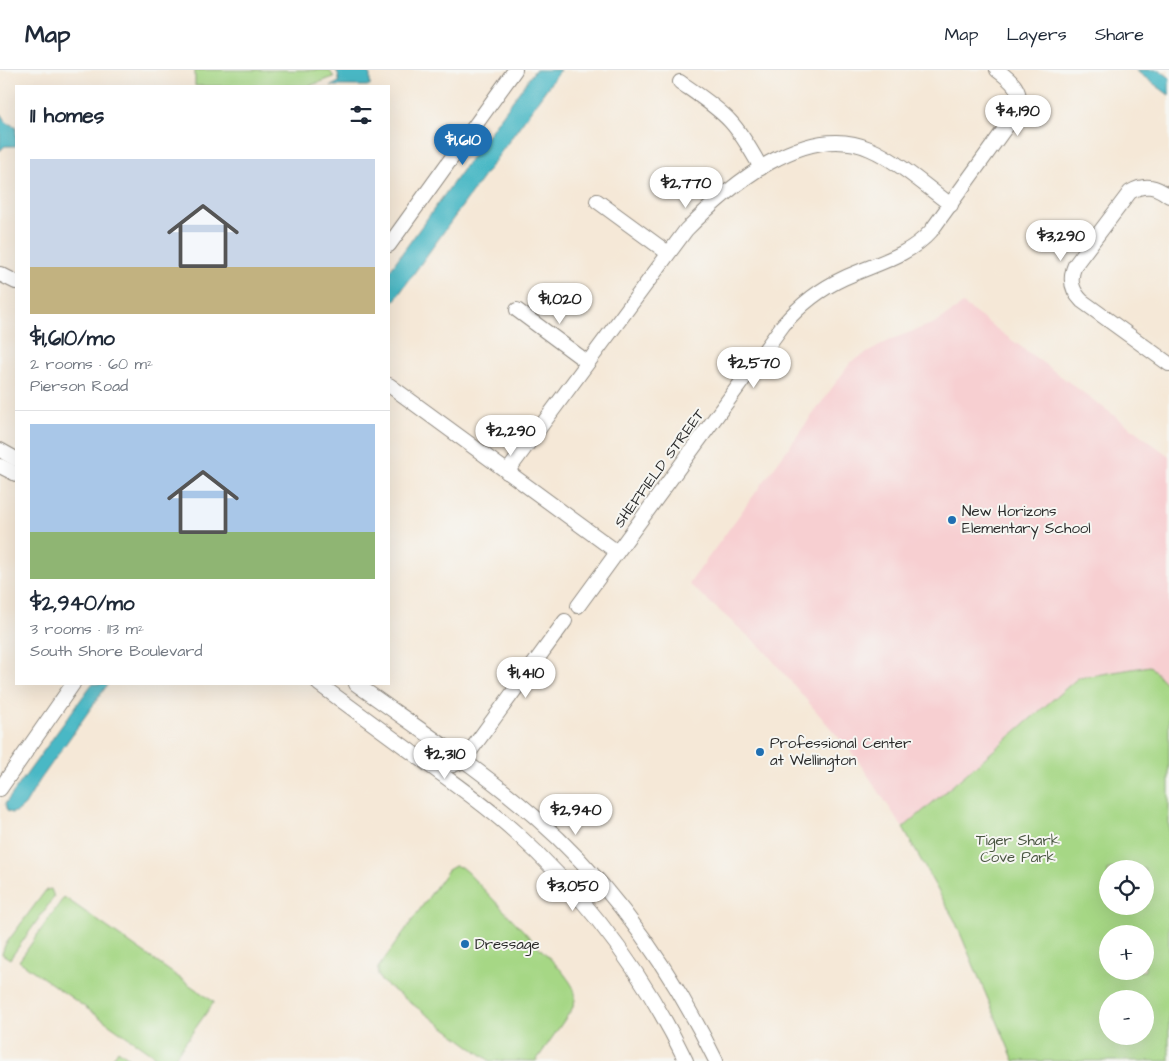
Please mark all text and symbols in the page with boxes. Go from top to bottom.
text: Map [25,18,70,52]
text: Map [944,22,978,47]
text: Layers [1006,22,1067,47]
text: Share [1095,22,1144,47]
pin: $4,190 [977,94,1059,137]
text: $4,190 [996,100,1040,122]
text: 11 homes [30,101,104,130]
icon: filters [347,101,375,129]
pin: $1,610 [422,124,504,166]
text: $1,610 [445,129,481,151]
pin: $2,770 [645,166,727,209]
text: $2,770 [661,172,711,194]
icon: home [158,191,248,281]
pin: $3,290 [1020,220,1102,262]
text: $3,290 [1037,225,1085,247]
pin: $1,020 [519,282,601,325]
text: $1,020 [538,288,582,310]
text: $1,610/mo [30,324,115,353]
pin: $2,570 [713,346,795,389]
text: $2,570 [728,352,780,374]
text: 2 rooms · 60 m² [30,353,153,375]
text: Pierson Road [30,375,128,397]
street label: SHEFFIELD STREET [609,404,710,532]
pin: $2,290 [470,414,552,457]
text: $2,290 [486,420,536,442]
icon: home [158,457,248,547]
place label: New Horizons Elementary School [962,501,1091,540]
marker: New Horizons Elementary School [946,514,958,526]
text: $2,940/mo [30,589,135,618]
text: 3 rooms · 113 m² [30,618,144,640]
text: South Shore Boulevard [30,640,202,662]
pin: $1,410 [485,656,567,699]
text: $1,410 [508,662,544,684]
place label: Professional Center at Wellington [770,733,911,772]
pin: $2,310 [404,738,486,780]
text: $2,310 [424,743,466,765]
marker: Professional Center at Wellington [754,746,766,758]
pin: $2,940 [535,794,617,836]
text: $2,940 [551,799,602,821]
park label: Tiger Shark Cove Park [976,830,1060,868]
map controls [1099,860,1154,1045]
button: locate [1099,860,1154,915]
pin: $3,050 [532,870,614,912]
text: $3,050 [547,875,599,897]
button: + [1099,925,1154,980]
place label: Dressage [475,934,540,956]
marker: Dressage [459,938,471,950]
button: − [1099,990,1154,1045]

